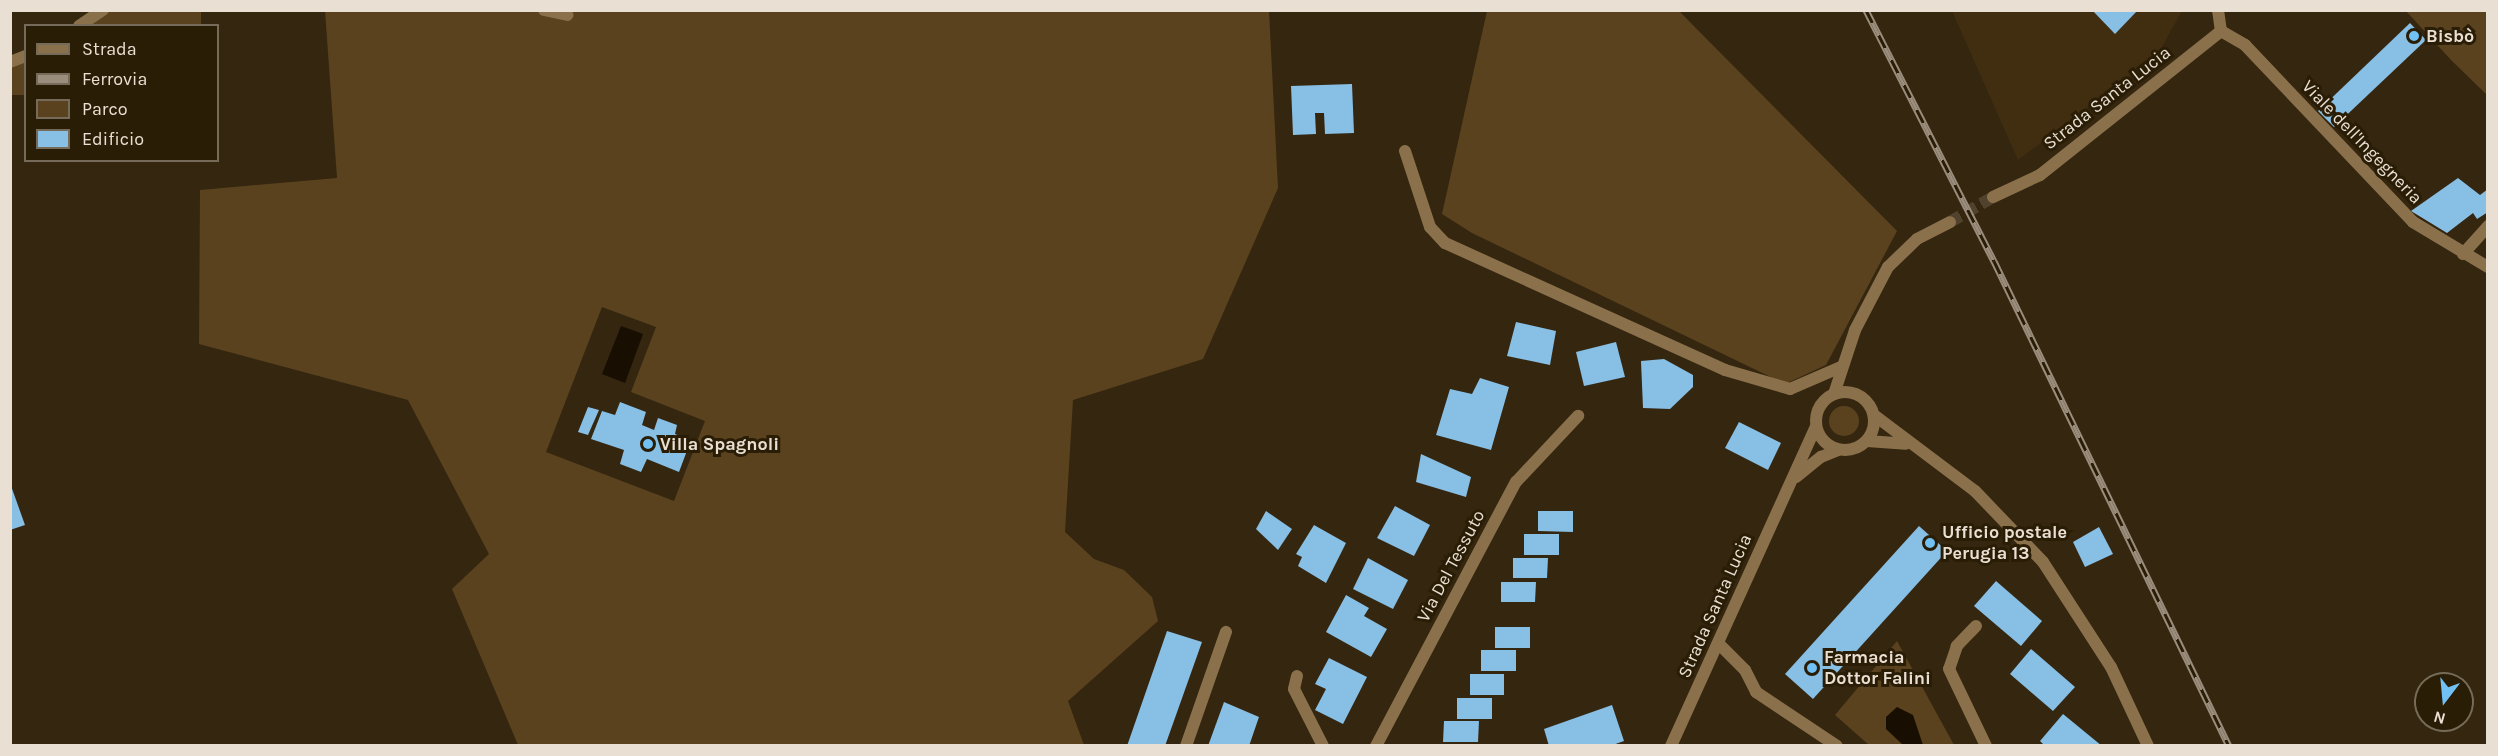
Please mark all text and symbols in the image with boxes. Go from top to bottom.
legend [24,24,219,162]
place label: Bisbò [2426,25,2474,47]
marker: Bisbò [2407,29,2421,43]
text: Strada [82,38,137,60]
street label: Strada Santa Lucia [2039,42,2175,154]
text: Ferrovia [82,68,147,90]
street label: Viale dell'Ingegneria [2297,76,2427,208]
text: Parco [82,98,128,120]
text: Edificio [82,128,144,150]
place label: Villa Spagnoli [660,433,779,455]
marker: Villa Spagnoli [641,437,655,451]
street label: Via Del Tessuto [1412,506,1490,626]
place label: Ufficio postale Perugia 13 [1942,522,2067,564]
street label: Strada Santa Lucia [1674,531,1756,681]
marker: Ufficio postale Perugia 13 [1923,536,1937,550]
place label: Farmacia Dottor Falini [1824,647,1931,690]
marker: Farmacia Dottor Falini [1805,661,1819,675]
north arrow [2414,672,2474,732]
text: N [2431,707,2448,729]

